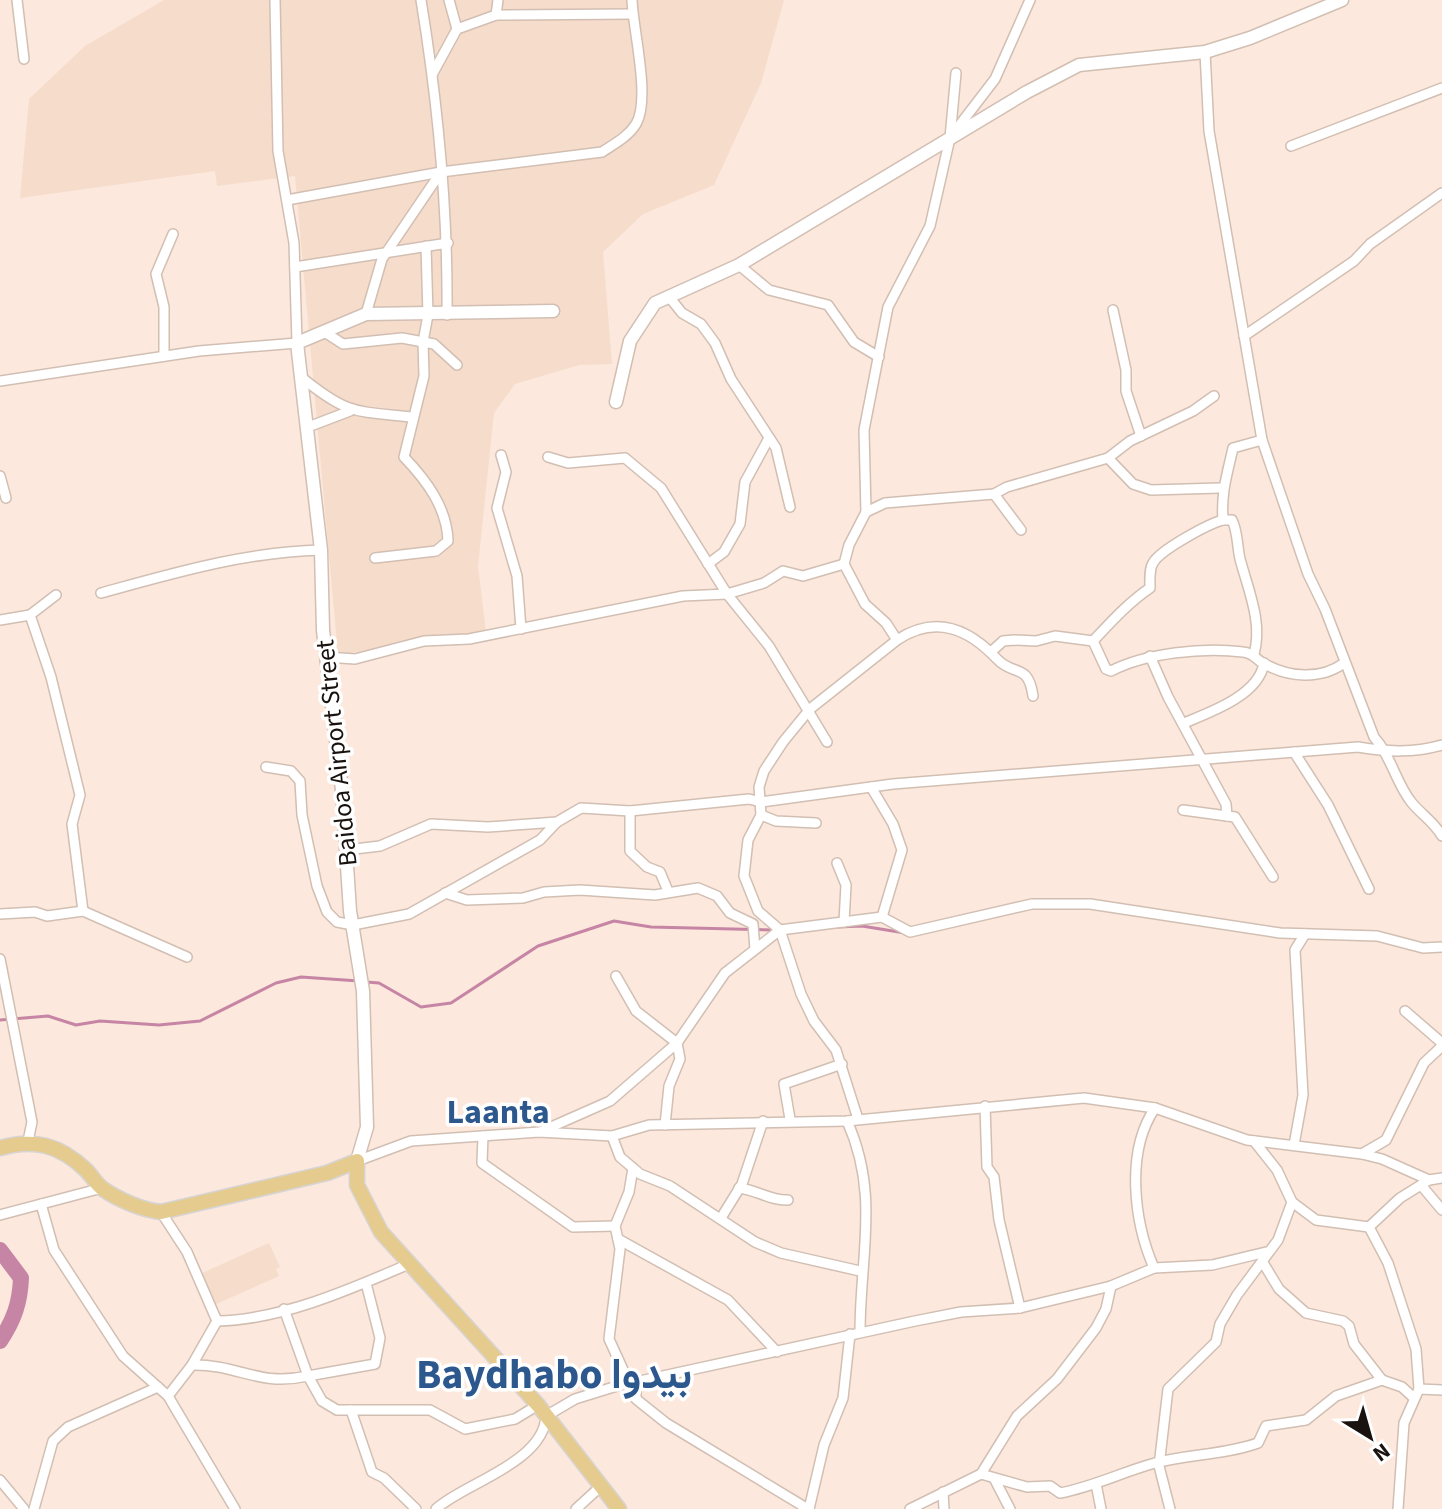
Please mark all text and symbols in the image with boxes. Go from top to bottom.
street label: Baidoa Airport Street [306,638,367,868]
district label: Laanta [446,1088,550,1137]
district label: Baydhabo بيدوا [416,1345,692,1405]
north arrow [1330,1397,1410,1477]
text: N [1366,1435,1397,1469]

